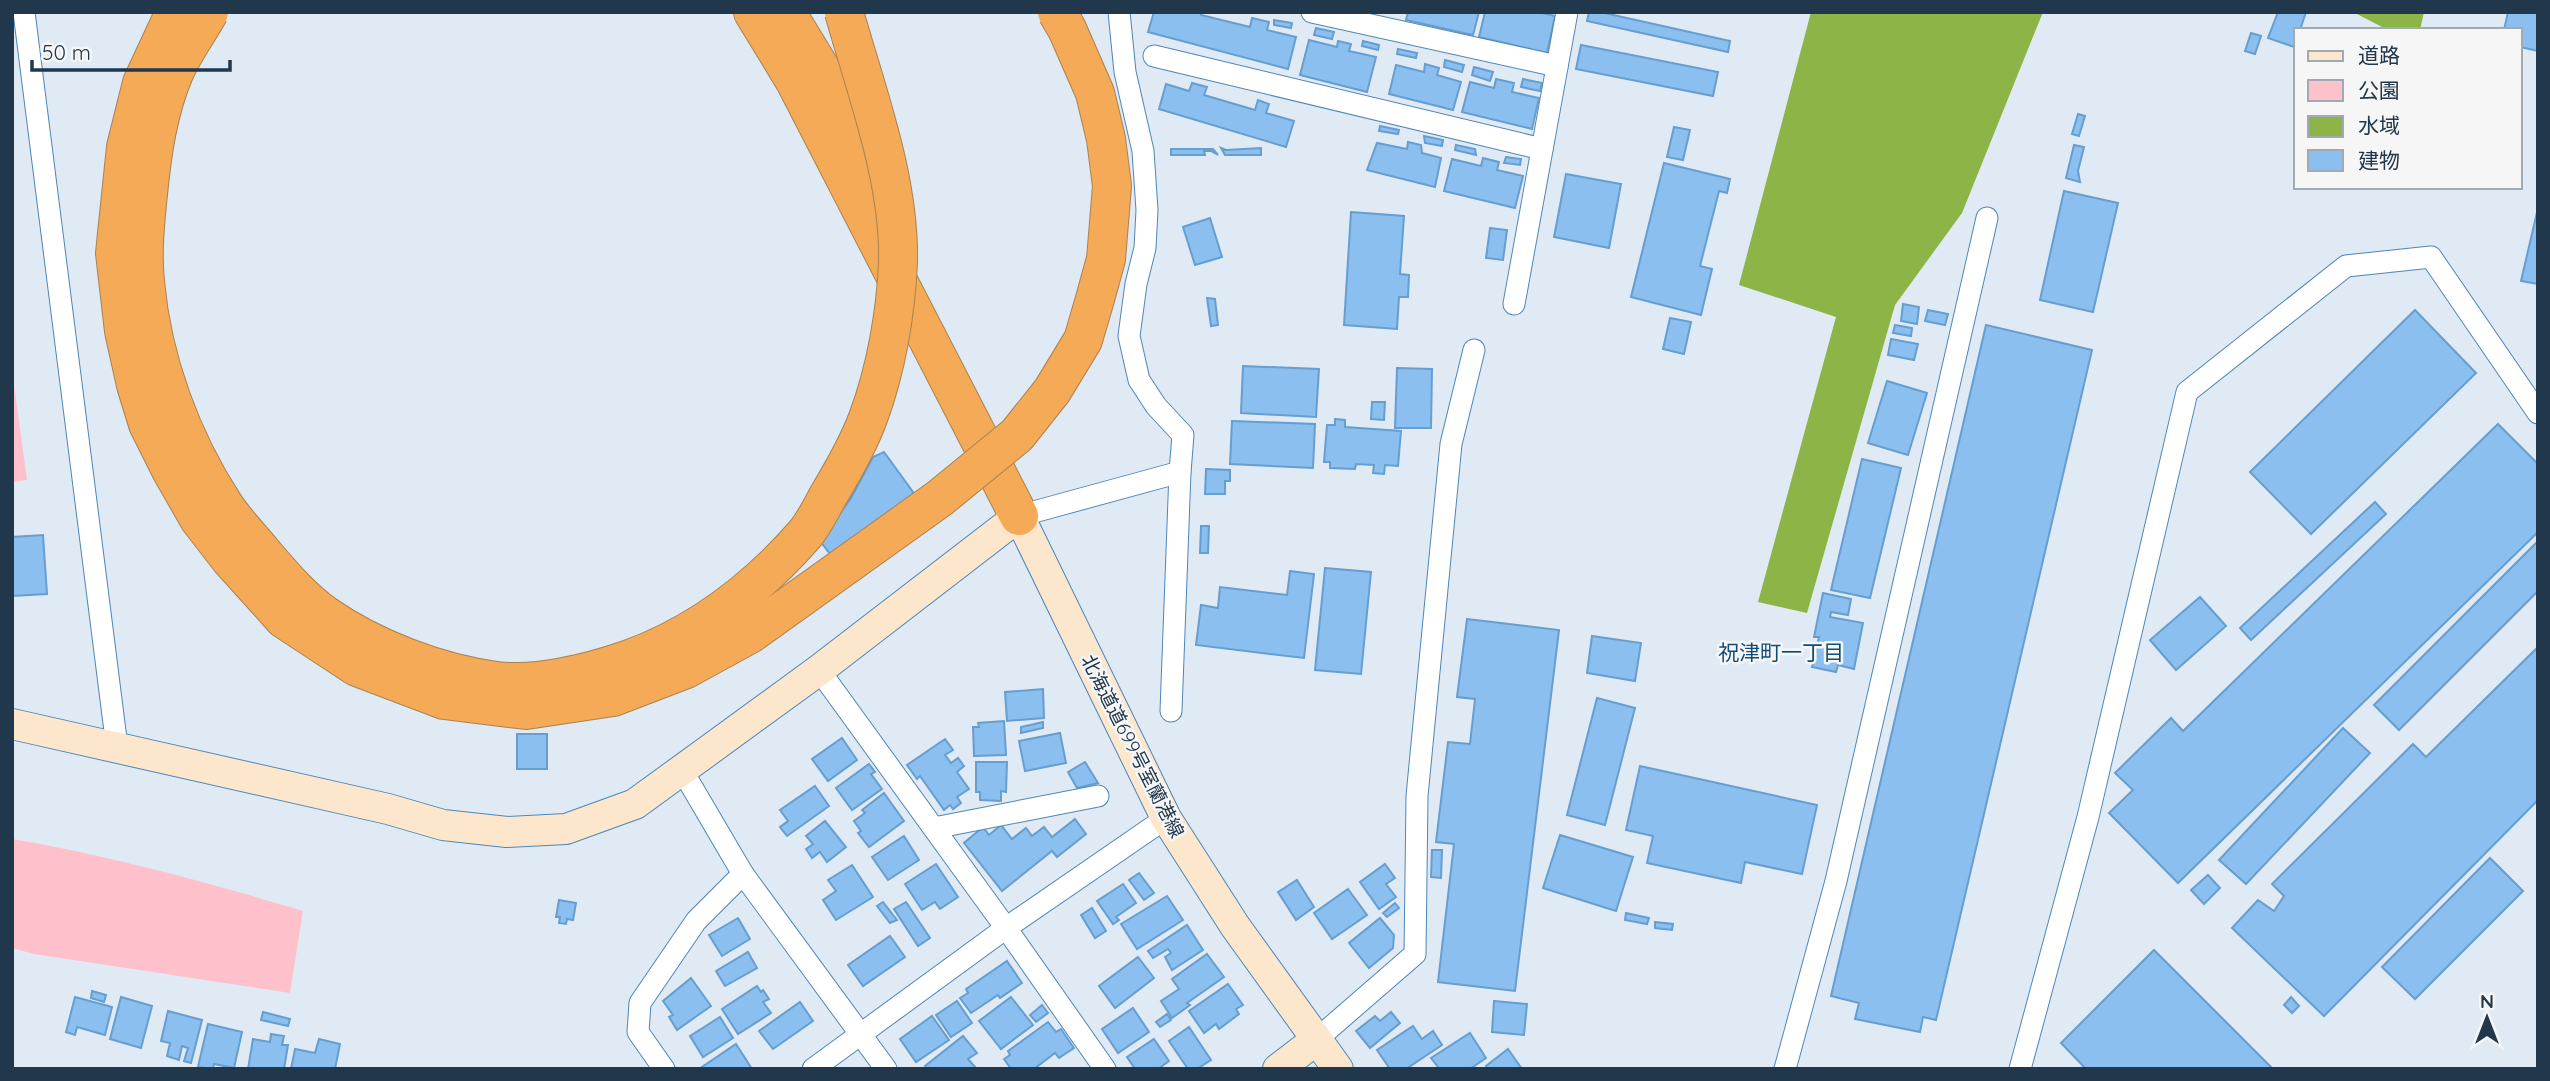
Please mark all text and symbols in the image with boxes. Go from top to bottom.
scale bar [32,28,229,72]
legend [2294,28,2522,189]
text: 50 m [42,39,91,65]
text: 道路 [2358,42,2400,68]
text: 公園 [2358,77,2400,103]
text: 水域 [2358,112,2400,138]
text: 建物 [2358,147,2400,173]
district label: 祝津町一丁目 [1718,639,1844,665]
street label: 北海道道699号室蘭港線 [1076,650,1190,842]
north arrow [2452,983,2522,1053]
text: N [2480,989,2494,1013]

